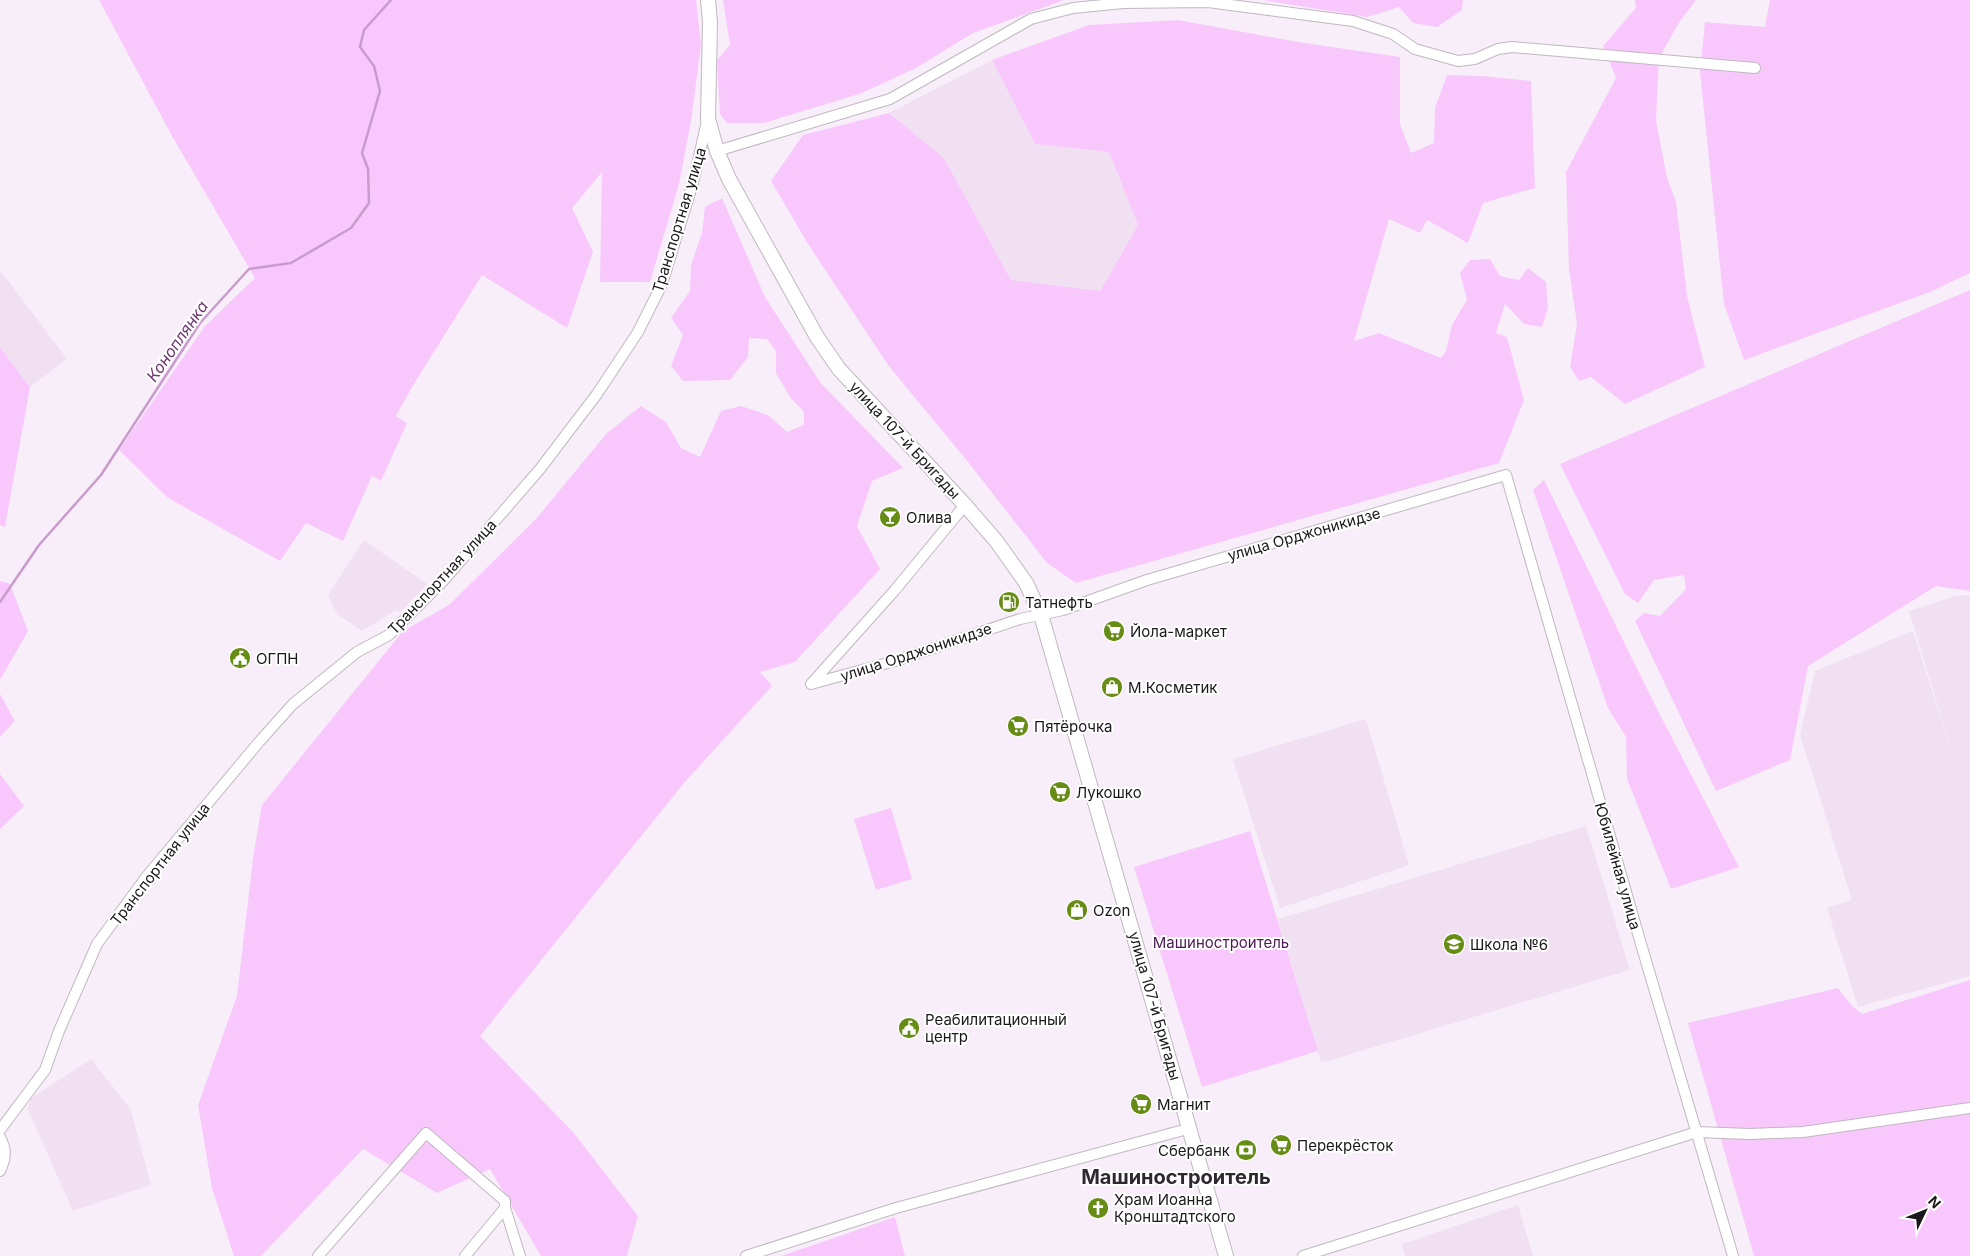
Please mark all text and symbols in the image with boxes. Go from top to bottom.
street label: Транспортная улица [648,145,710,295]
water label: Коноплянка [142,297,212,385]
street label: улица 107-й Бригады [846,377,964,503]
street label: улица Орджоникидзе [1225,503,1383,565]
bar icon: Олива [878,505,902,529]
place label: Олива [906,508,952,527]
street label: Транспортная улица [384,515,500,639]
fuel station icon: Татнефть [997,590,1021,614]
place label: Татнефть [1025,593,1093,612]
street label: улица Орджоникидзе [838,619,994,685]
supermarket icon: Йола-маркет [1102,619,1126,643]
place label: Йола-маркет [1130,622,1227,641]
public building icon: ОГПН [228,646,252,670]
place label: ОГПН [256,649,298,668]
shop icon: М.Косметик [1100,675,1124,699]
place label: М.Косметик [1128,678,1217,697]
supermarket icon: Пятёрочка [1006,714,1030,738]
place label: Пятёрочка [1034,717,1113,736]
supermarket icon: Лукошко [1048,780,1072,804]
place label: Лукошко [1076,783,1142,802]
street label: Транспортная улица [106,799,214,929]
street label: Юбилейная улица [1591,800,1645,932]
shop icon: Ozon [1065,898,1089,922]
place label: Ozon [1093,901,1130,920]
street label: улица 107-й Бригады [1125,929,1185,1083]
school or university icon: Школа №6 [1442,932,1466,956]
park label: Машиностроитель [1153,933,1289,952]
place label: Школа №6 [1470,935,1548,954]
place label: Реабилитационный центр [925,1010,1067,1046]
public building icon: Реабилитационный центр [897,1016,921,1040]
supermarket icon: Магнит [1129,1092,1153,1116]
place label: Магнит [1157,1095,1210,1114]
supermarket icon: Перекрёсток [1269,1133,1293,1157]
place label: Перекрёсток [1297,1136,1393,1155]
bank icon: Сбербанк [1234,1138,1258,1162]
place label: Сбербанк [1158,1141,1230,1160]
district label: Машиностроитель [1081,1165,1271,1189]
north arrow [1900,1186,1950,1236]
place label: Храм Иоанна Кронштадтского [1114,1190,1236,1226]
text: N [1925,1192,1945,1211]
church icon: Храм Иоанна Кронштадтского [1086,1196,1110,1220]

